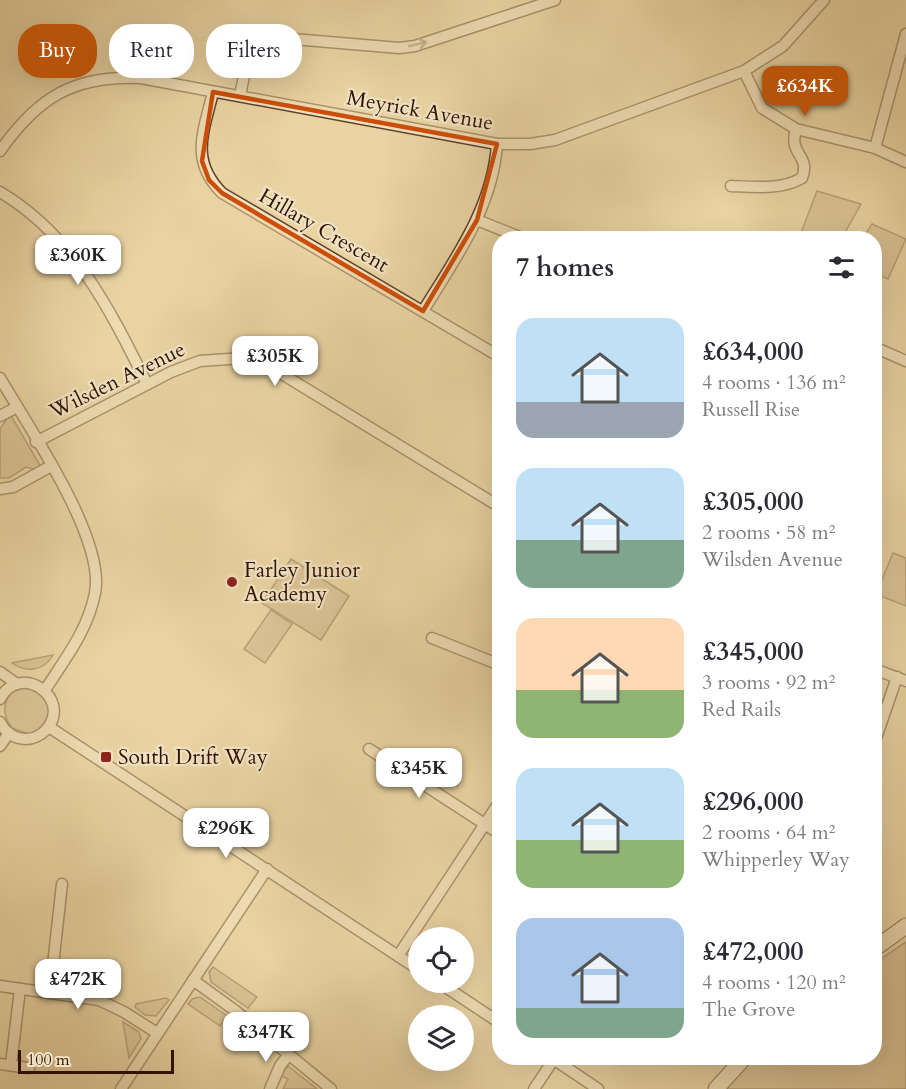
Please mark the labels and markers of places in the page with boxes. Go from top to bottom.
pin: £634K [763,66,847,117]
pin: £360K [36,235,120,286]
pin: £305K [233,336,317,387]
place label: Farley Junior Academy [244,556,360,609]
marker: Farley Junior Academy [225,575,239,589]
place label: South Drift Way [118,743,268,772]
pin: £345K [377,748,461,799]
marker: South Drift Way [99,750,113,764]
pin: £296K [184,808,268,859]
pin: £472K [36,959,120,1010]
pin: £347K [224,1012,308,1063]

